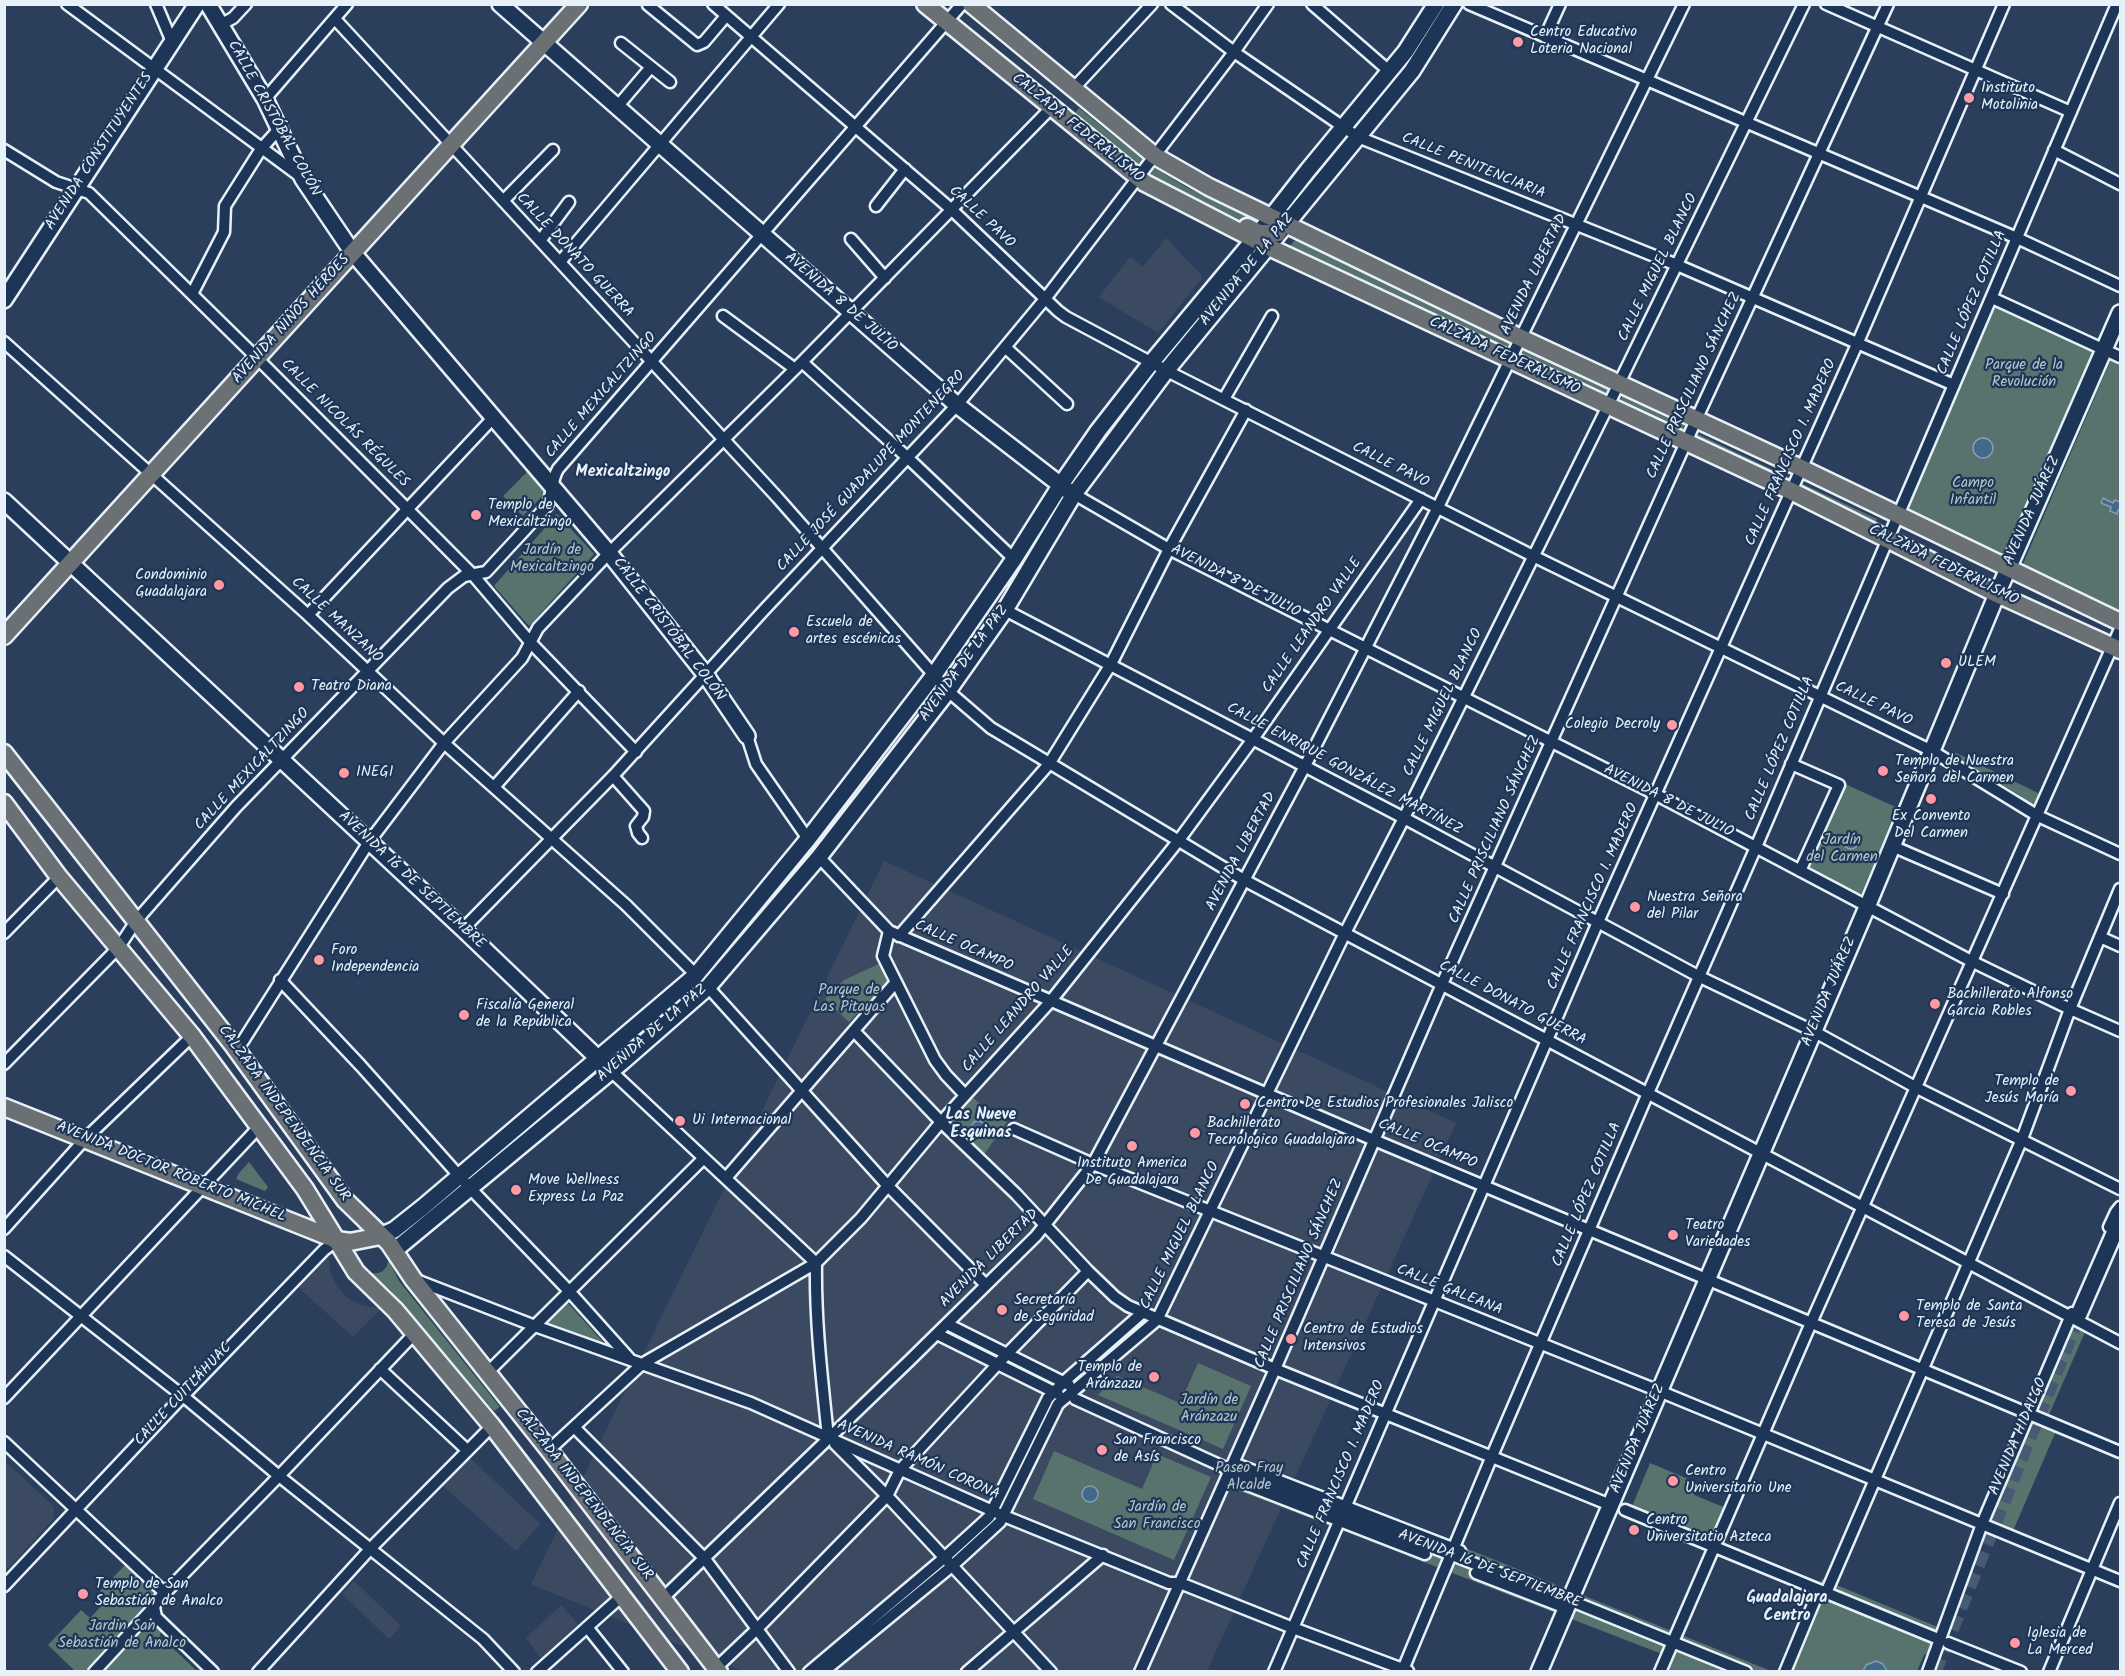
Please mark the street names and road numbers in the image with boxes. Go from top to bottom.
street label: CALLE CRISTÓBAL COLÓN [223,38,323,200]
street label: AVENIDA CONSTITUYENTES [42,70,158,234]
street label: CALZADA FEDERALISMO [1007,70,1147,188]
street label: CALLE PENITENCIARIA [1399,130,1547,204]
street label: CALLE PAVO [944,183,1018,253]
street label: CALLE DONATO GUERRA [511,190,637,322]
street label: CALLE MIGUEL BLANCO [1615,191,1703,345]
street label: AVENIDA DE LA PAZ [1197,210,1299,330]
street label: AVENIDA LIBERTAD [1498,212,1572,338]
street label: CALLE LÓPEZ COTILLA [1934,228,2012,378]
street label: AVENIDA 8 DE JULIO [780,249,900,357]
street label: AVENIDA NIÑOS HÉROES [229,252,355,388]
street label: CALLE PRISCILIANO SÁNCHEZ [1644,290,1746,482]
street label: CALZADA FEDERALISMO [1426,314,1582,400]
street label: CALLE MEXICALTZINGO [542,329,662,463]
street label: CALLE NICOLÁS RÉGULES [276,356,412,492]
street label: CALLE FRANCISCO I. MADERO [1743,357,1841,549]
street label: CALLE JOSÉ GUADALUPE MONTENEGRO [774,368,970,576]
street label: CALLE PAVO [1349,439,1431,493]
street label: AVENIDA JUÁREZ [2001,454,2065,568]
street label: CALZADA FEDERALISMO [1865,522,2021,610]
street label: AVENIDA 8 DE JULIO [1167,542,1303,622]
street label: CALLE CRISTÓBAL COLÓN [608,555,728,705]
street label: CALLE LEANDRO VALLE [1259,555,1367,697]
street label: CALLE MANZANO [287,574,385,668]
street label: AVENIDA DE LA PAZ [917,602,1013,726]
street label: CALLE MIGUEL BLANCO [1400,626,1488,780]
street label: CALLE LÓPEZ COTILLA [1742,674,1820,824]
street label: CALLE PAVO [1831,679,1915,731]
street label: CALLE ENRIQUE GONZÁLEZ MARTÍNEZ [1223,700,1465,840]
street label: CALLE MEXICALTZINGO [192,705,314,835]
street label: CALLE PRISCILIANO SÁNCHEZ [1446,733,1546,927]
street label: AVENIDA 8 DE JULIO [1600,762,1736,842]
street label: AVENIDA LIBERTAD [1203,789,1281,915]
street label: CALLE FRANCISCO I. MADERO [1545,801,1643,993]
street label: AVENIDA 16 DE SEPTIEMBRE [334,808,488,954]
street label: CALLE OCAMPO [911,917,1015,977]
street label: AVENIDA JUÁREZ [1799,934,1861,1050]
street label: CALLE LEANDRO VALLE [959,943,1079,1077]
street label: CALLE DONATO GUERRA [1435,958,1589,1050]
street label: AVENIDA DE LA PAZ [594,981,712,1087]
street label: CALZADA INDEPENDENCIA SUR [213,1023,353,1205]
street label: CALLE OCAMPO [1375,1116,1479,1174]
street label: AVENIDA DOCTOR ROBERTO MICHEL [54,1119,288,1227]
street label: CALLE LÓPEZ COTILLA [1549,1120,1627,1270]
street label: CALLE MIGUEL BLANCO [1137,1159,1225,1313]
street label: CALLE PRISCILIANO SÁNCHEZ [1252,1177,1348,1371]
street label: AVENIDA LIBERTAD [937,1206,1043,1312]
street label: CALLE GALEANA [1393,1262,1505,1320]
street label: CALLE CUITLÁHUAC [132,1340,236,1450]
street label: AVENIDA HIDALGO [1986,1376,2052,1498]
street label: CALLE FRANCISCO I. MADERO [1294,1378,1390,1572]
street label: AVENIDA JUÁREZ [1608,1381,1670,1497]
street label: CALZADA INDEPENDENCIA SUR [510,1406,656,1584]
street label: AVENIDA RAMÓN CORONA [834,1417,1002,1505]
street label: AVENIDA 16 DE SEPTIEMBRE [1395,1527,1583,1613]

